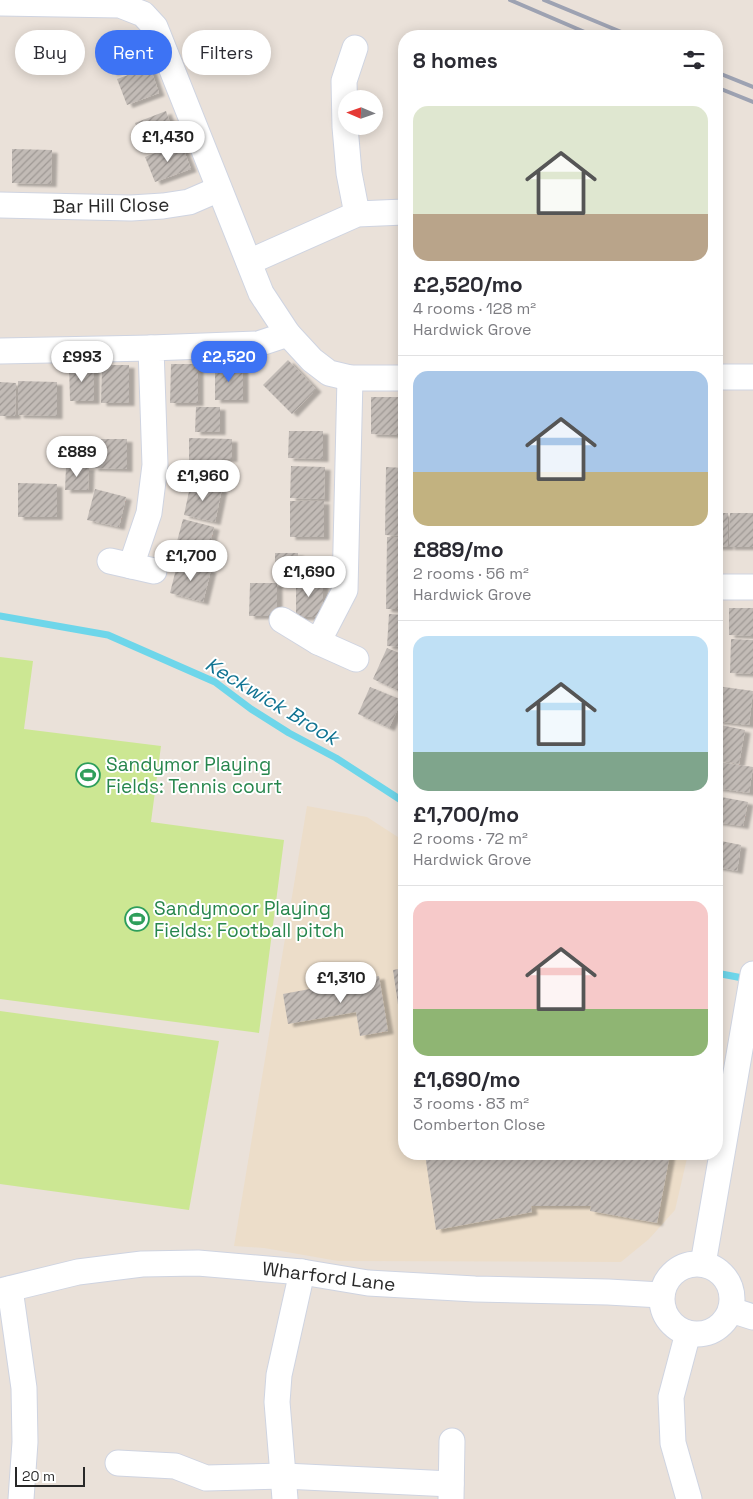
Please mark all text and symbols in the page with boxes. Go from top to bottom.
chip: Buy [15,30,85,75]
chip: Rent [95,30,172,75]
chip: Filters [182,30,271,75]
icon: filters [680,46,708,74]
text: 8 homes [413,47,498,74]
north arrow [338,90,382,135]
map controls [338,90,383,135]
pin: £1,430 [127,120,209,163]
text: £1,430 [142,126,194,147]
icon: home [516,138,606,228]
street label: Bar Hill Close [52,192,170,219]
text: £2,520/mo [413,271,523,298]
text: 4 rooms · 128 m² [413,298,536,319]
text: Hardwick Grove [413,319,531,340]
pin: £993 [52,340,112,383]
pin: £2,520 [188,340,270,383]
text: £993 [62,346,102,367]
text: £2,520 [202,346,256,367]
icon: home [516,404,606,494]
pin: £889 [47,436,107,478]
text: £889 [57,441,97,462]
pin: £1,960 [162,460,244,502]
text: £1,960 [177,465,229,486]
text: £889/mo [413,536,504,563]
pin: £1,700 [150,540,232,582]
text: £1,700 [165,545,217,566]
pin: £1,690 [268,556,350,598]
text: £1,690 [283,561,335,582]
text: 2 rooms · 56 m² [413,563,529,584]
text: Hardwick Grove [413,584,531,605]
water label: Keckwick Brook [201,651,345,752]
icon: home [516,669,606,759]
place label: Sandymor Playing Fields: Tennis court [106,752,282,799]
sports icon: Sandymor Playing Fields: Tennis court [75,762,101,788]
text: £1,700/mo [413,801,519,828]
text: 2 rooms · 72 m² [413,828,528,849]
text: Hardwick Grove [413,849,531,870]
place label: Sandymoor Playing Fields: Football pitch [154,896,344,943]
sports icon: Sandymoor Playing Fields: Football pitch [124,906,150,932]
icon: home [516,934,606,1024]
pin: £1,310 [300,962,382,1004]
text: £1,310 [316,967,366,988]
text: £1,690/mo [413,1066,520,1093]
text: 3 rooms · 83 m² [413,1093,529,1114]
text: Comberton Close [413,1114,546,1135]
street label: Wharford Lane [261,1256,397,1297]
scale bar [15,1464,85,1487]
text: 20 m [22,1467,55,1485]

